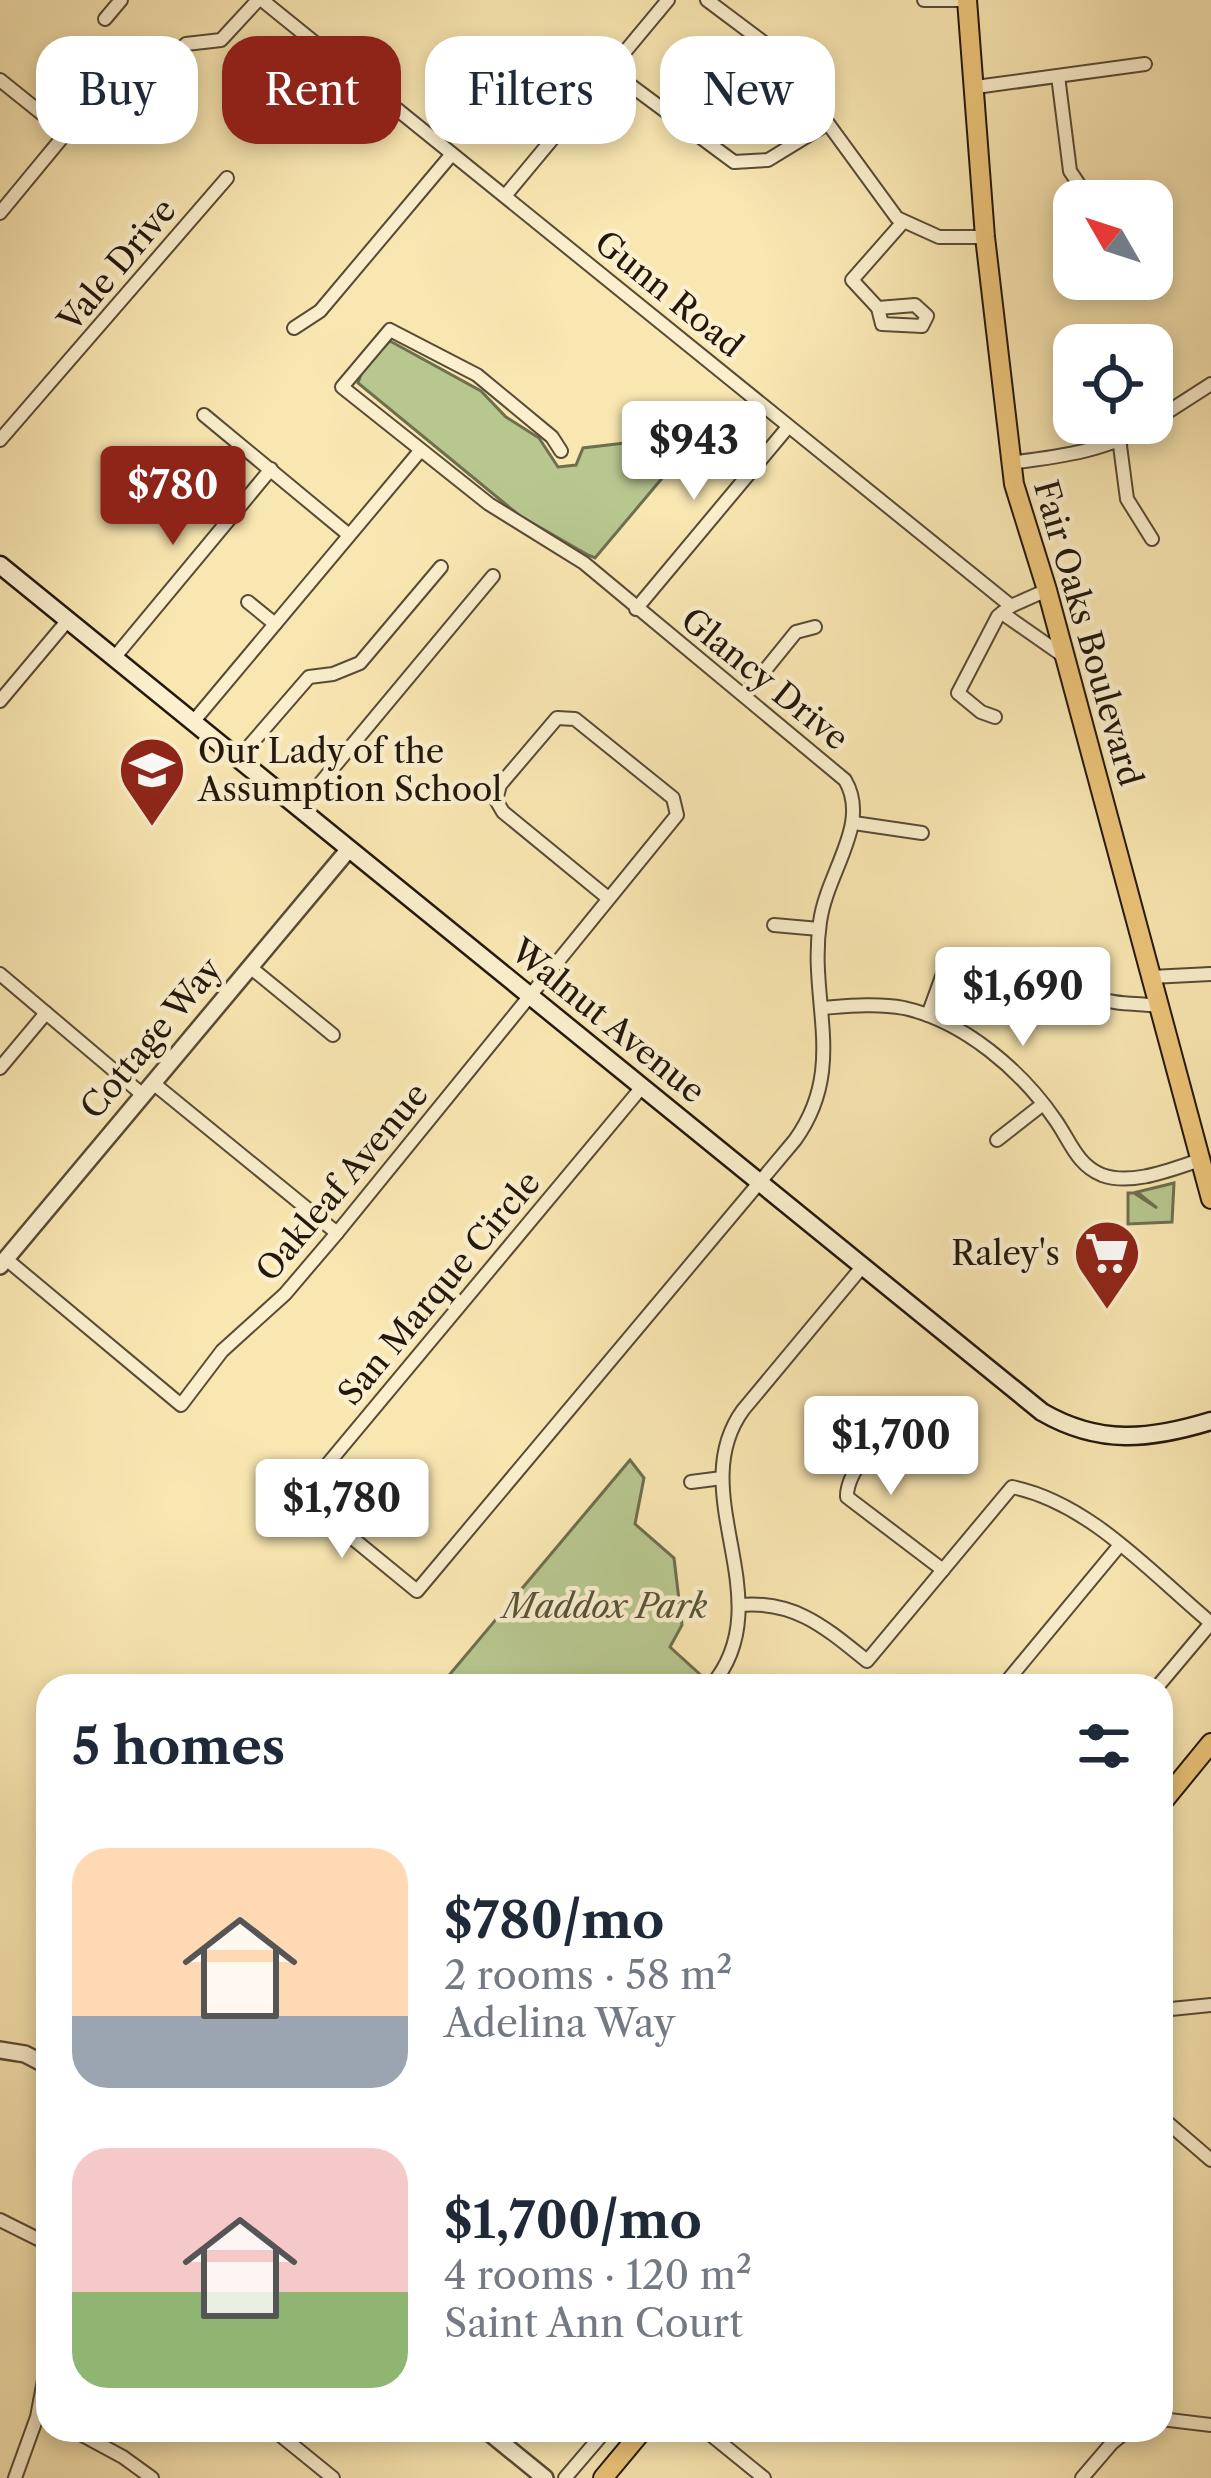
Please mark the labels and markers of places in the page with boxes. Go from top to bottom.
pin: $943 [623,401,765,503]
pin: $780 [102,446,244,548]
place label: Our Lady of the Assumption School [197,731,502,810]
school or university icon: Our Lady of the Assumption School [117,735,187,829]
pin: $1,690 [925,947,1121,1049]
supermarket icon: Raley's [1072,1218,1142,1312]
place label: Raley's [951,1233,1060,1274]
pin: $1,700 [793,1396,989,1498]
pin: $1,780 [244,1459,440,1561]

